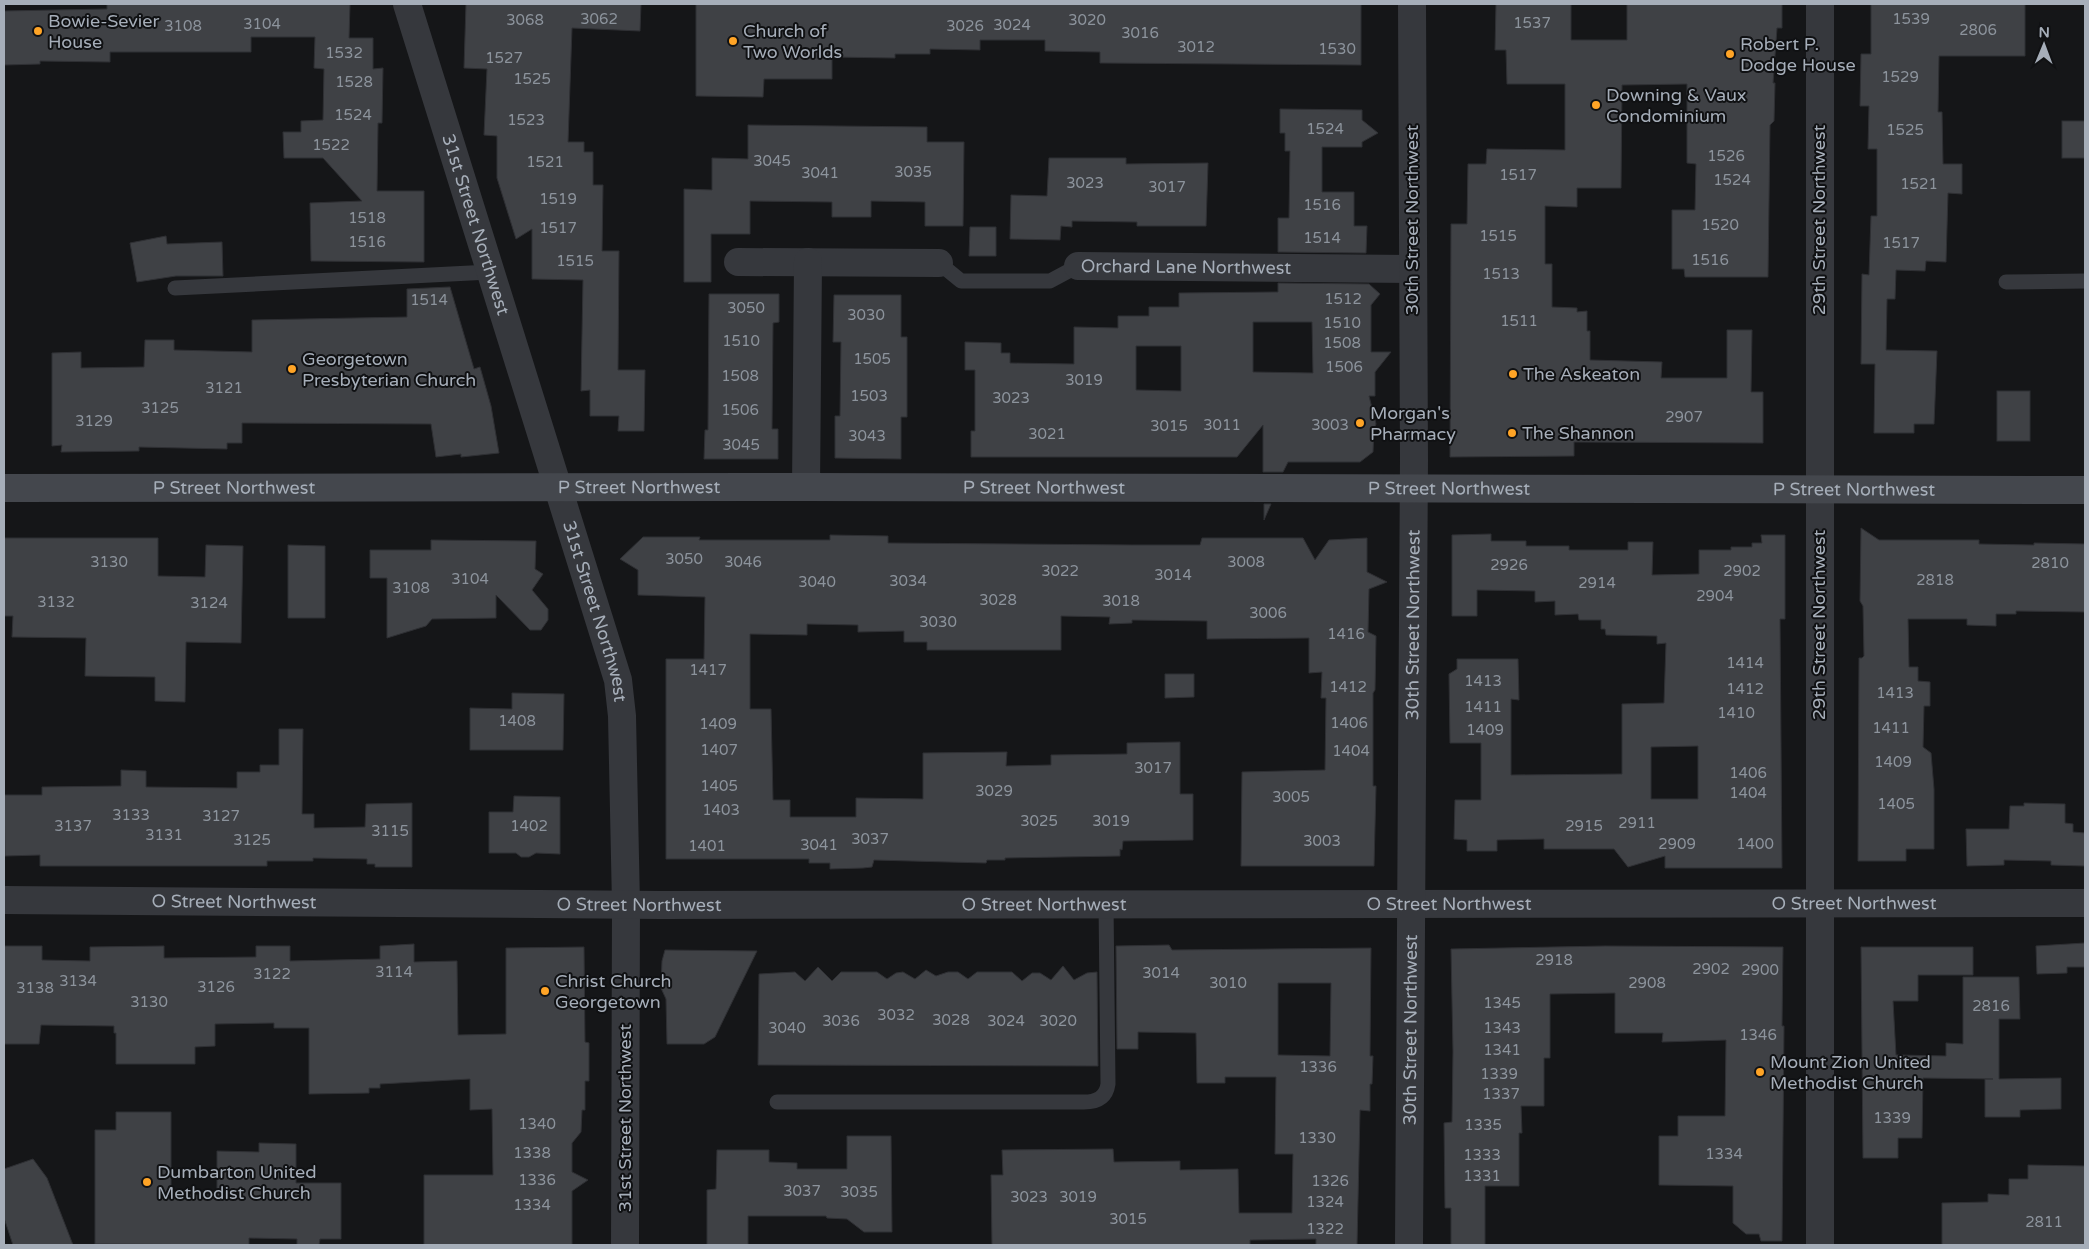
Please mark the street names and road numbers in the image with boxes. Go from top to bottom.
street label: 30th Street Northwest [1401,125,1423,315]
street label: 29th Street Northwest [1808,125,1830,315]
street label: 31st Street Northwest [437,131,514,318]
street label: Orchard Lane Northwest [1081,255,1291,279]
street label: P Street Northwest [558,476,720,498]
street label: P Street Northwest [963,476,1125,499]
street label: P Street Northwest [153,477,315,499]
street label: P Street Northwest [1368,477,1530,500]
street label: P Street Northwest [1773,478,1935,501]
street label: 31st Street Northwest [558,518,631,703]
street label: 30th Street Northwest [1401,529,1425,721]
street label: 29th Street Northwest [1808,530,1830,720]
street label: O Street Northwest [151,890,317,913]
street label: O Street Northwest [1771,892,1937,914]
street label: O Street Northwest [556,893,722,916]
street label: O Street Northwest [961,893,1127,916]
street label: O Street Northwest [1366,893,1532,915]
street label: 30th Street Northwest [1399,934,1422,1126]
street label: 31st Street Northwest [614,1024,636,1212]

